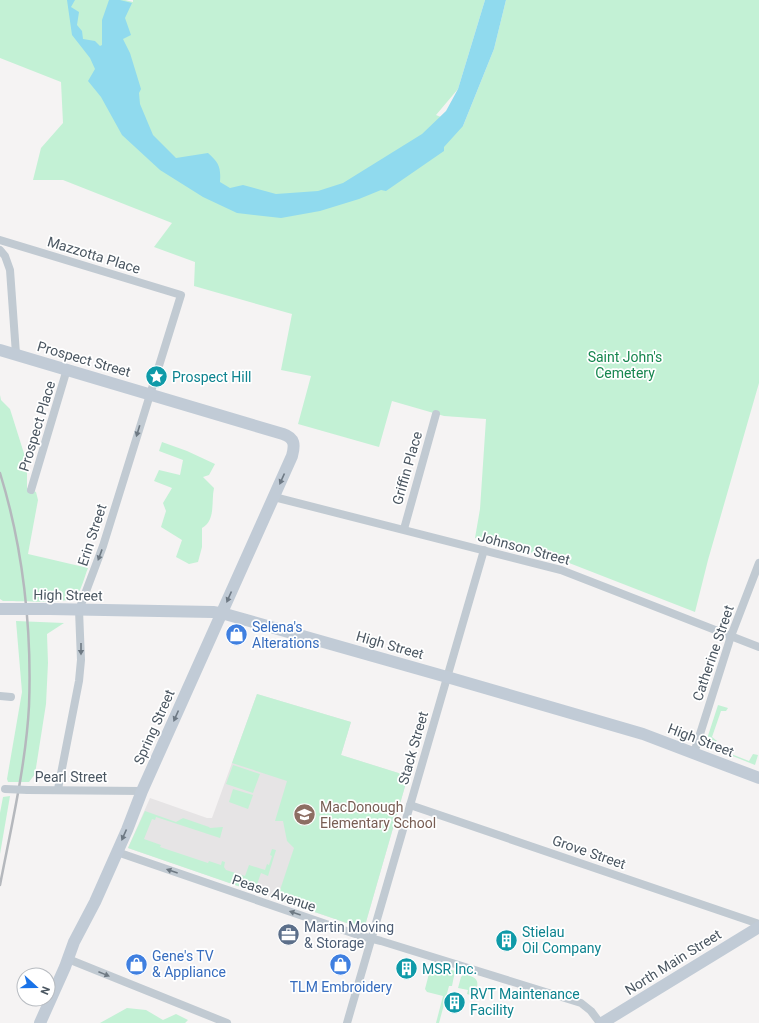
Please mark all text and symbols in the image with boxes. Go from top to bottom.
street label: Mazzotta Place [46,233,142,277]
street label: Prospect Street [36,338,133,380]
park label: Saint John's Cemetery [588,349,662,381]
place icon: Prospect Hill [143,364,169,390]
place label: Prospect Hill [172,369,252,385]
street label: Prospect Place [16,379,58,473]
one-way arrow [135,425,141,437]
street label: Griffin Place [389,430,425,506]
one-way arrow [279,473,285,484]
street label: Erin Street [74,502,110,568]
street label: Johnson Street [476,528,572,568]
one-way arrow [96,550,102,562]
street label: High Street [33,586,103,604]
one-way arrow [225,592,231,604]
street label: Catherine Street [689,603,737,703]
place label: Selena's Alterations [252,619,320,651]
shop icon: Selena's Alterations [224,622,250,648]
street label: High Street [354,628,426,662]
one-way arrow [78,643,84,656]
street label: Spring Street [130,687,178,767]
street label: Stack Street [395,709,431,786]
one-way arrow [173,710,179,722]
street label: High Street [666,720,737,760]
street label: Pearl Street [35,769,108,785]
place label: MacDonough Elementary School [320,799,436,831]
school or university icon: MacDonough Elementary School [292,802,318,828]
one-way arrow [121,830,127,842]
street label: Grove Street [550,832,628,872]
one-way arrow [165,868,177,874]
street label: Pease Avenue [230,871,318,915]
one-way arrow [288,910,300,916]
place label: Martin Moving & Storage [304,919,394,951]
office icon: Martin Moving & Storage [276,922,302,948]
place label: Stielau Oil Company [522,924,601,956]
street label: North Main Street [622,926,724,998]
building icon: Stielau Oil Company [494,927,520,953]
place label: Gene's TV & Appliance [152,948,226,980]
shop icon: Gene's TV & Appliance [123,951,149,977]
shop icon: TLM Embroidery [328,952,354,978]
building icon: MSR Inc. [393,956,419,982]
place label: MSR Inc. [422,961,477,977]
north arrow [16,967,56,1007]
one-way arrow [98,971,110,977]
place label: TLM Embroidery [290,979,393,995]
text: N [37,984,52,997]
place label: RVT Maintenance Facility [470,986,580,1018]
building icon: RVT Maintenance Facility [441,989,467,1015]

